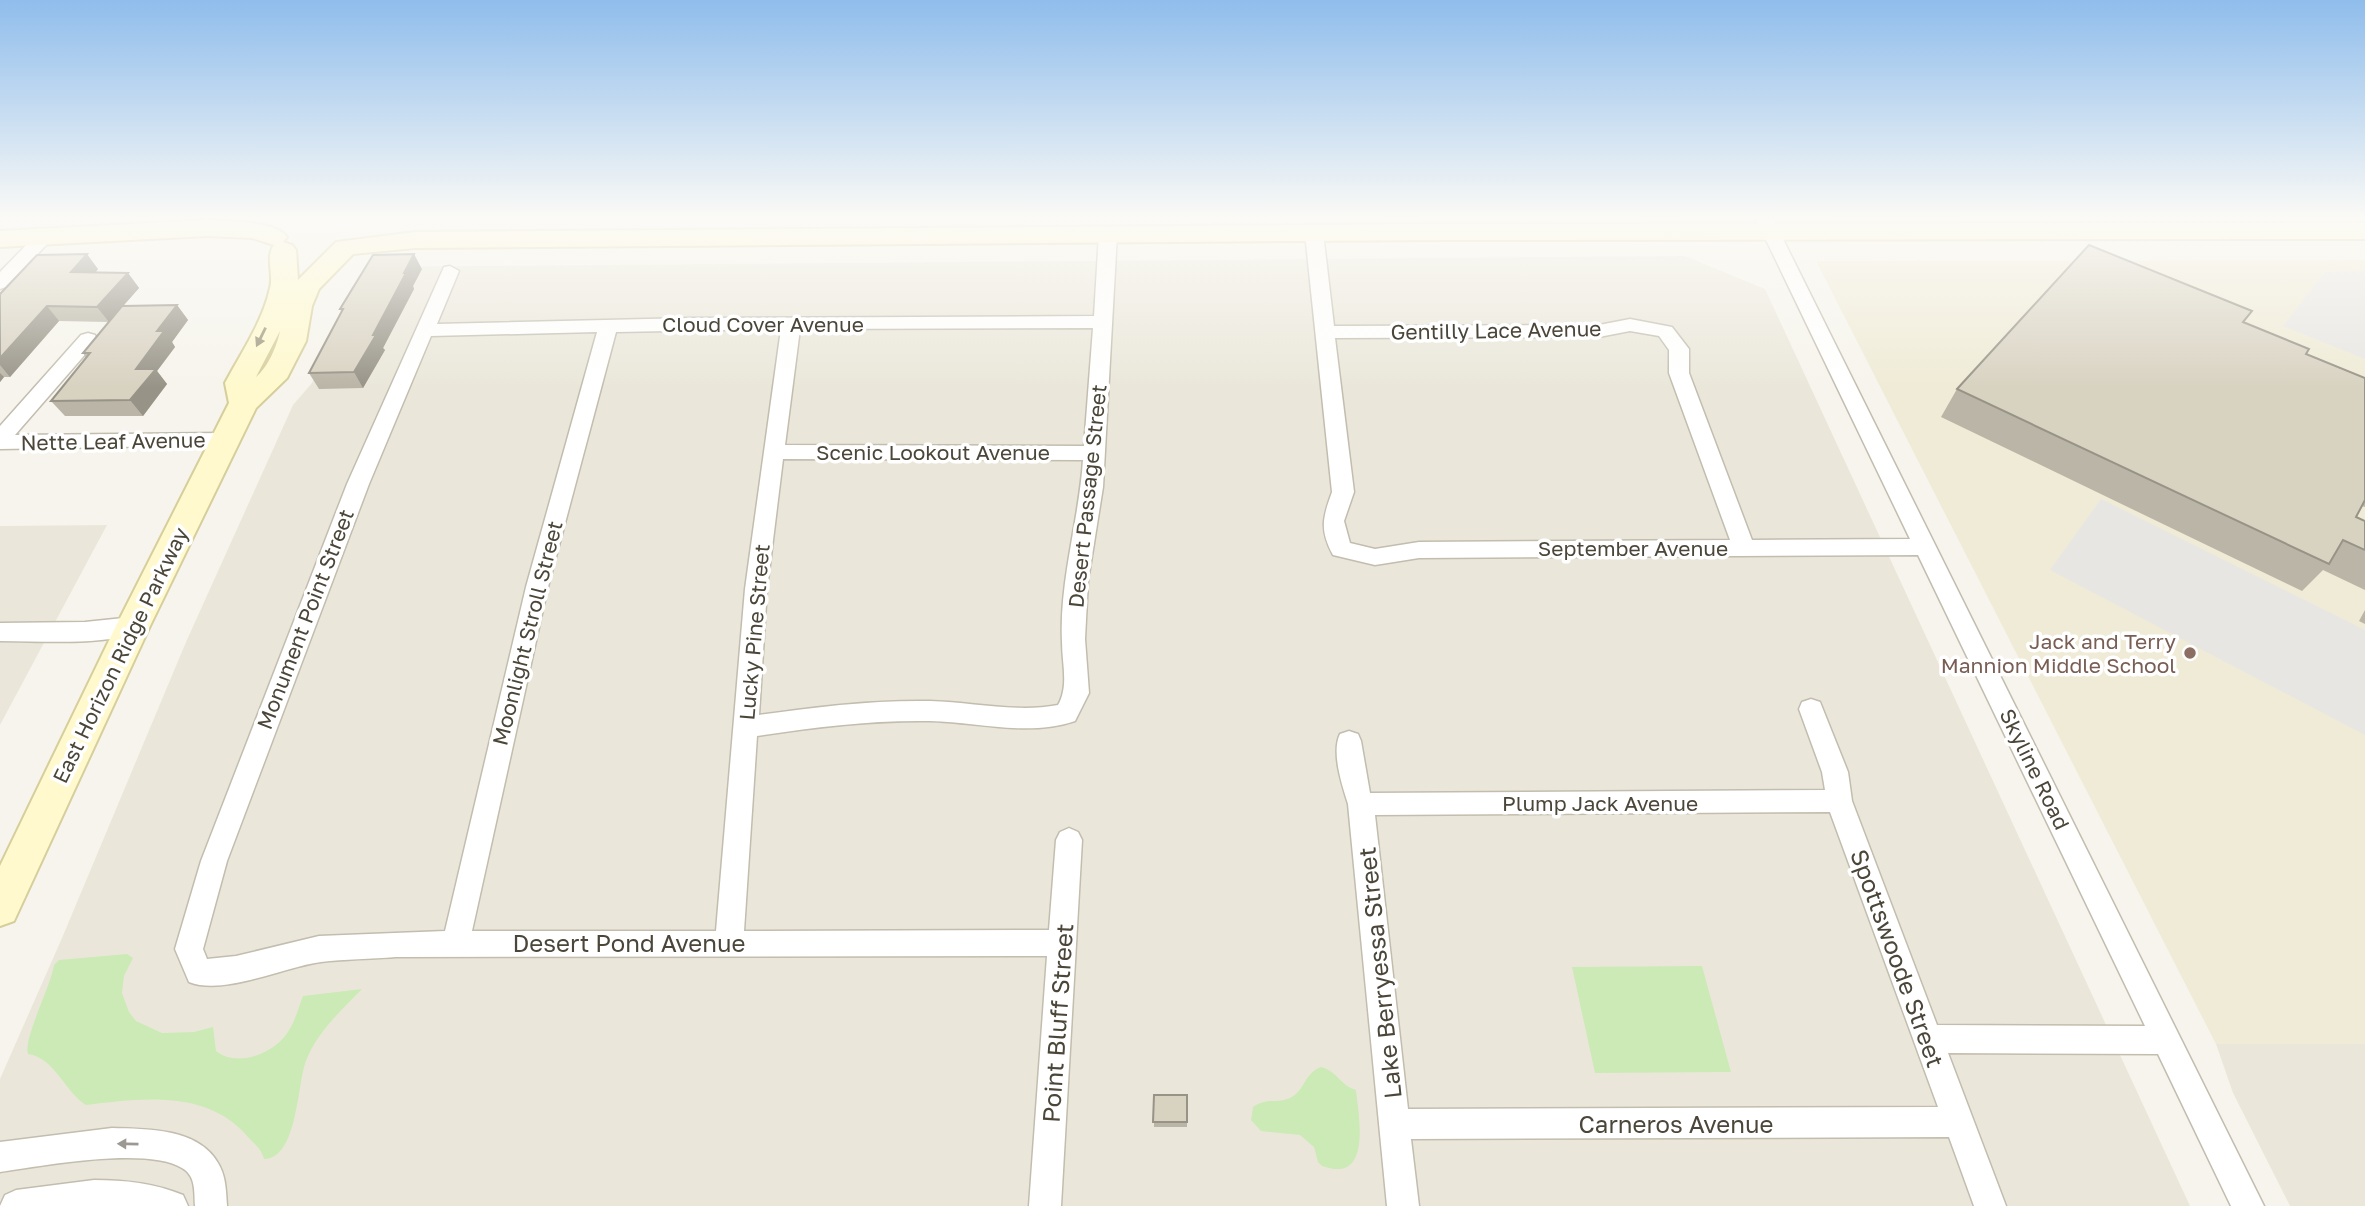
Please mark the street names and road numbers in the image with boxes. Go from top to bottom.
street label: Cloud Cover Avenue [662,311,864,337]
street label: Gentilly Lace Avenue [1390,315,1602,345]
street label: Desert Passage Street [1062,383,1112,609]
street label: Nette Leaf Avenue [20,426,206,456]
street label: Scenic Lookout Avenue [816,439,1050,465]
street label: Monument Point Street [251,505,359,733]
street label: Moonlight Stroll Street [486,518,568,748]
street label: East Horizon Ridge Parkway [47,522,194,787]
street label: September Avenue [1538,535,1728,561]
street label: Lucky Pine Street [733,543,775,721]
street label: Skyline Road [1995,704,2075,834]
street label: Plump Jack Avenue [1502,790,1698,816]
street label: Spottswoode Street [1845,845,1951,1071]
street label: Lake Berryessa Street [1351,846,1407,1100]
street label: Point Bluff Street [1036,922,1078,1124]
street label: Desert Pond Avenue [513,928,745,957]
street label: Carneros Avenue [1579,1109,1773,1138]

